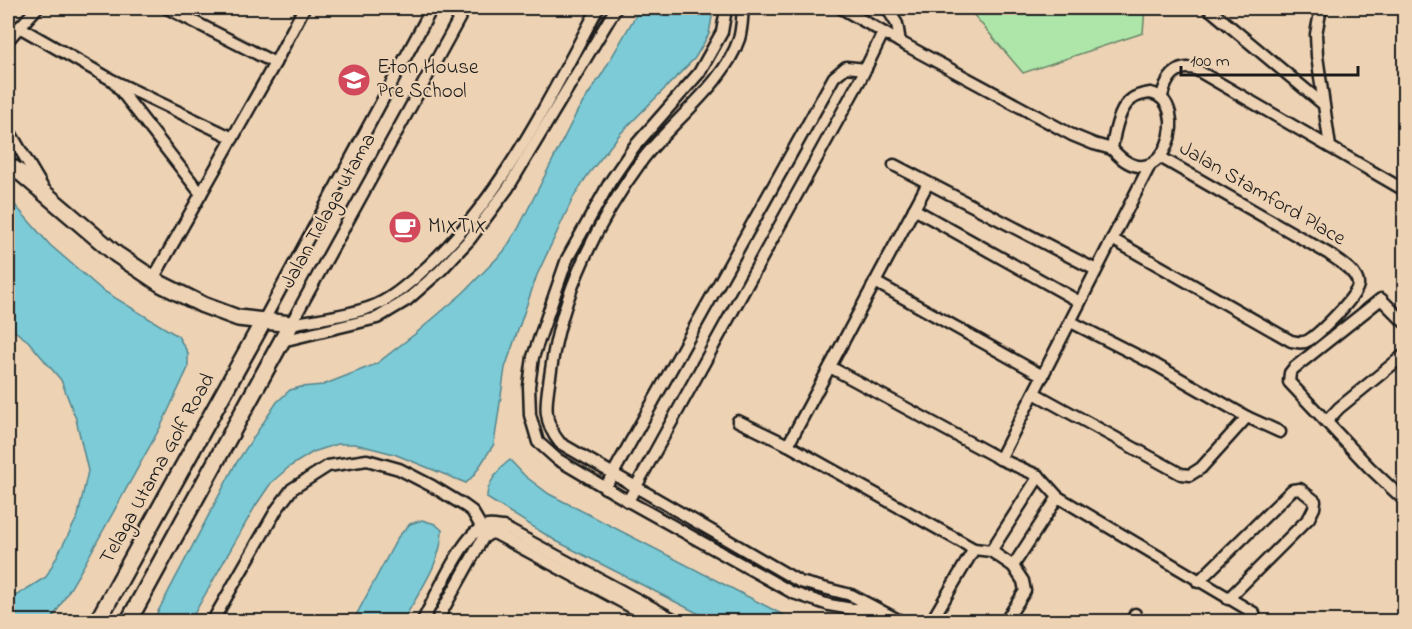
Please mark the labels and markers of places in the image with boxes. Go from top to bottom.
place label: Eton House Pre School [377,53,479,107]
school or university icon: Eton House Pre School [336,62,372,98]
cafe icon: MIXTIX [387,209,423,245]
place label: MIXTIX [428,212,487,242]

